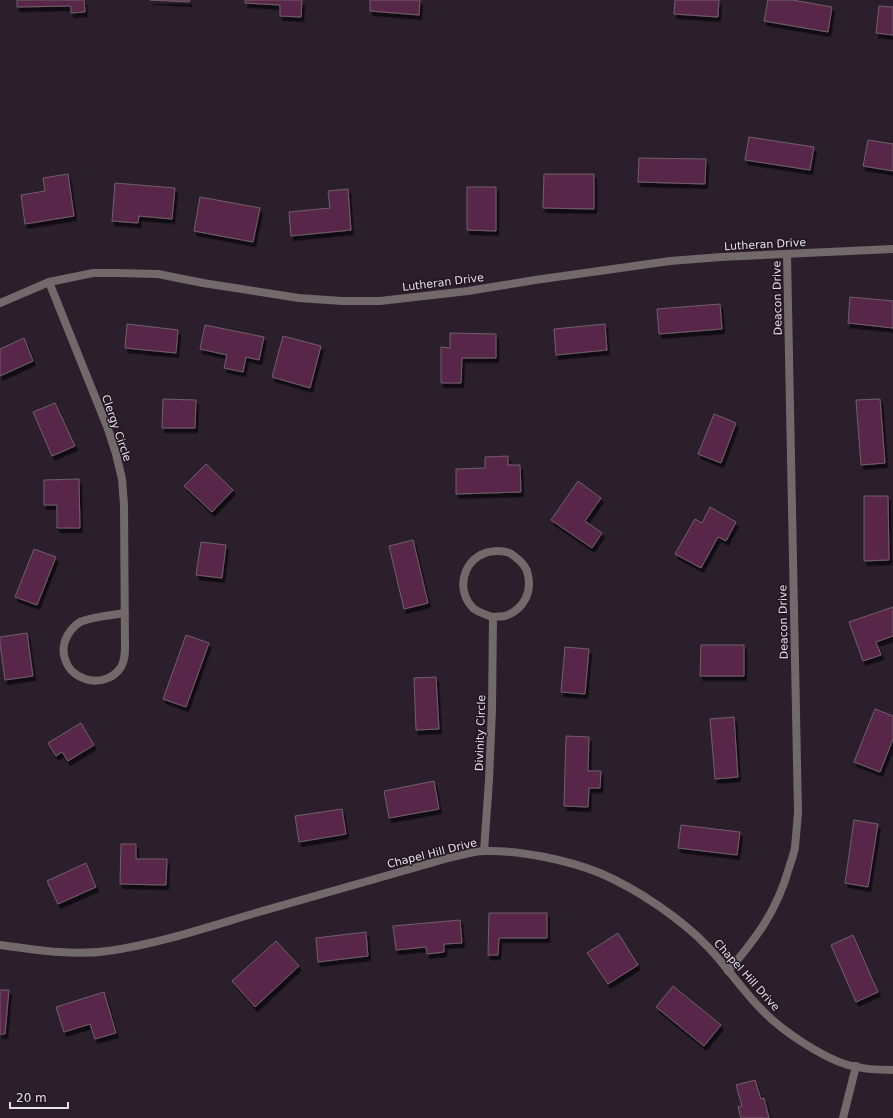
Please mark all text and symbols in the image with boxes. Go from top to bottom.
street label: Lutheran Drive [724,236,807,253]
street label: Deacon Drive [770,260,785,335]
street label: Lutheran Drive [402,271,485,294]
street label: Clergy Circle [99,393,134,463]
street label: Deacon Drive [776,584,791,659]
street label: Divinity Circle [473,694,488,771]
street label: Chapel Hill Drive [386,836,479,871]
street label: Chapel Hill Drive [711,937,782,1014]
scale bar [10,1084,68,1110]
text: 20 m [16,1091,47,1105]

